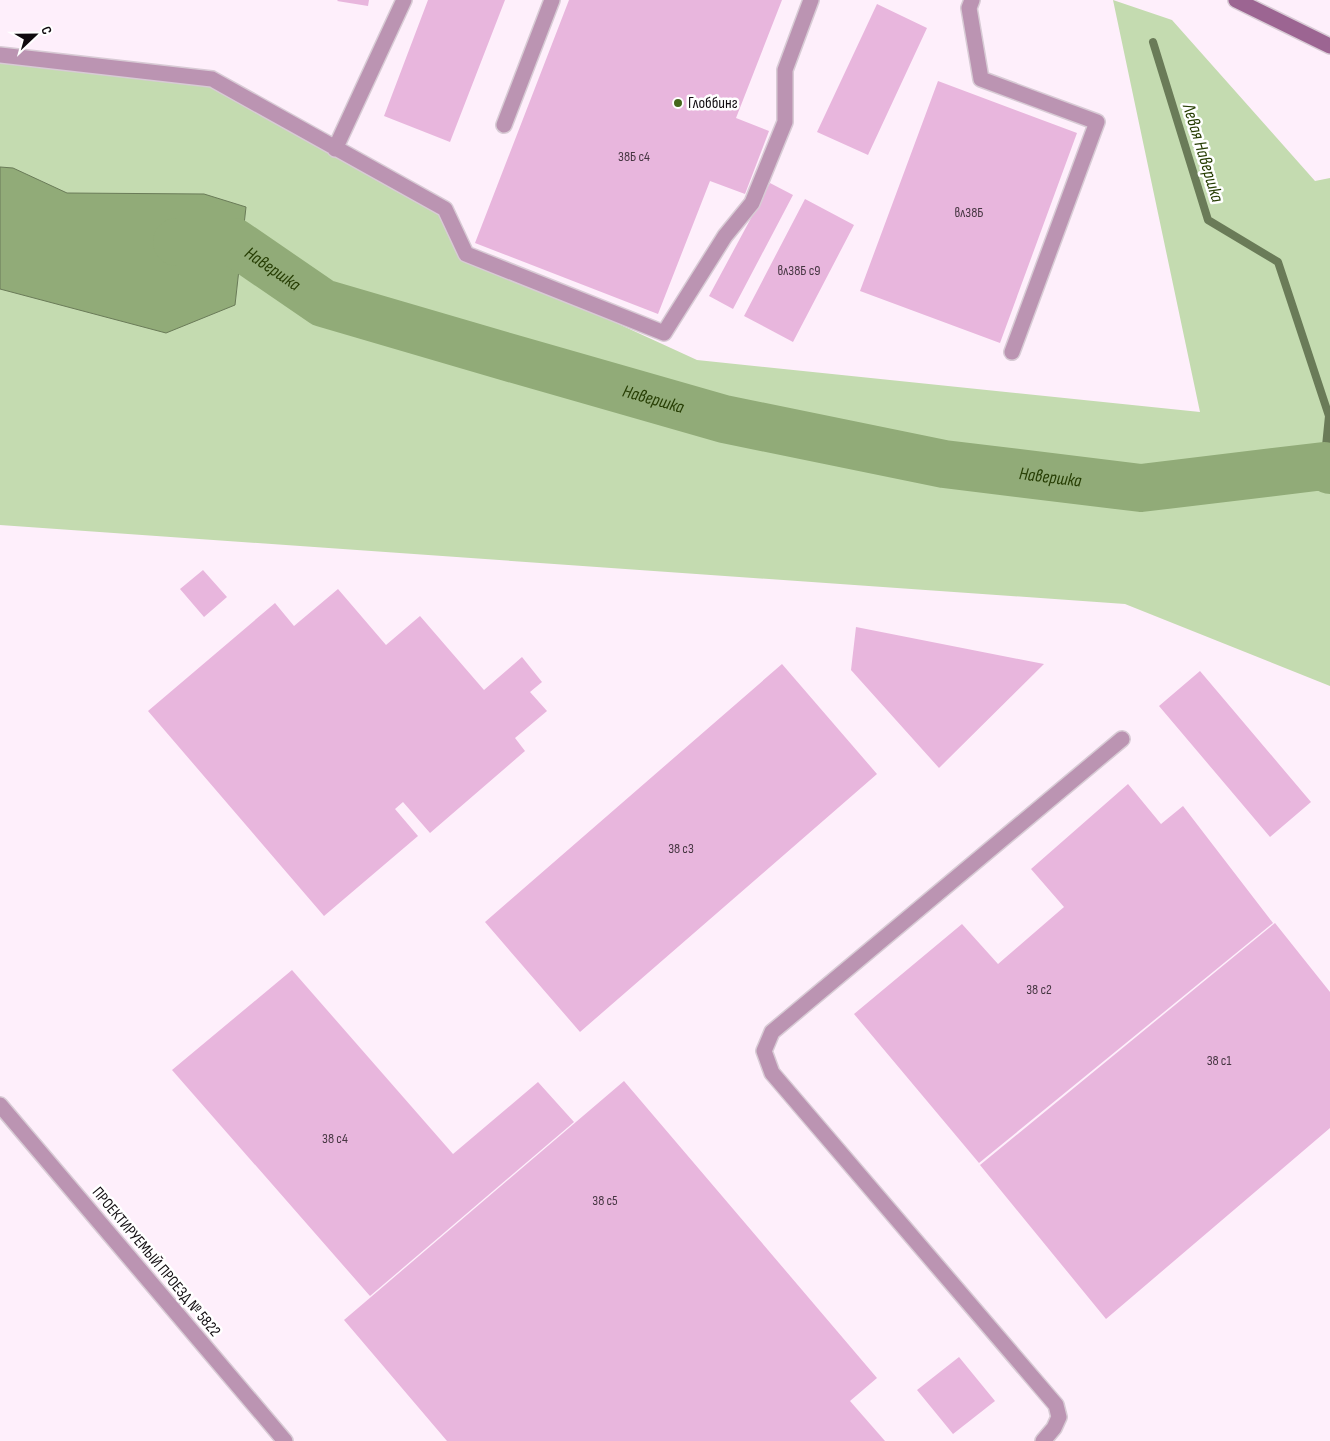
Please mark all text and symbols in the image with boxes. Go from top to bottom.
north arrow [10,10,60,60]
text: С [37,24,56,37]
place label: Глоббинг [688,94,738,113]
marker: Глоббинг [672,97,684,109]
water label: Левая Навершка [1178,100,1228,205]
house number: 38Б с4 [618,148,650,165]
house number: вл38Б [955,204,983,221]
water label: Навершка [241,242,305,295]
house number: вл38Б с9 [778,262,820,279]
water label: Навершка [620,380,687,418]
water label: Навершка [1018,463,1083,491]
house number: 38 с3 [668,840,694,857]
house number: 38 с2 [1026,981,1052,998]
house number: 38 с1 [1207,1052,1231,1069]
house number: 38 с4 [322,1130,348,1147]
street label: ПРОЕКТИРУЕМЫЙ ПРОЕЗД № 5822 [88,1183,224,1341]
house number: 38 с5 [592,1192,618,1209]

